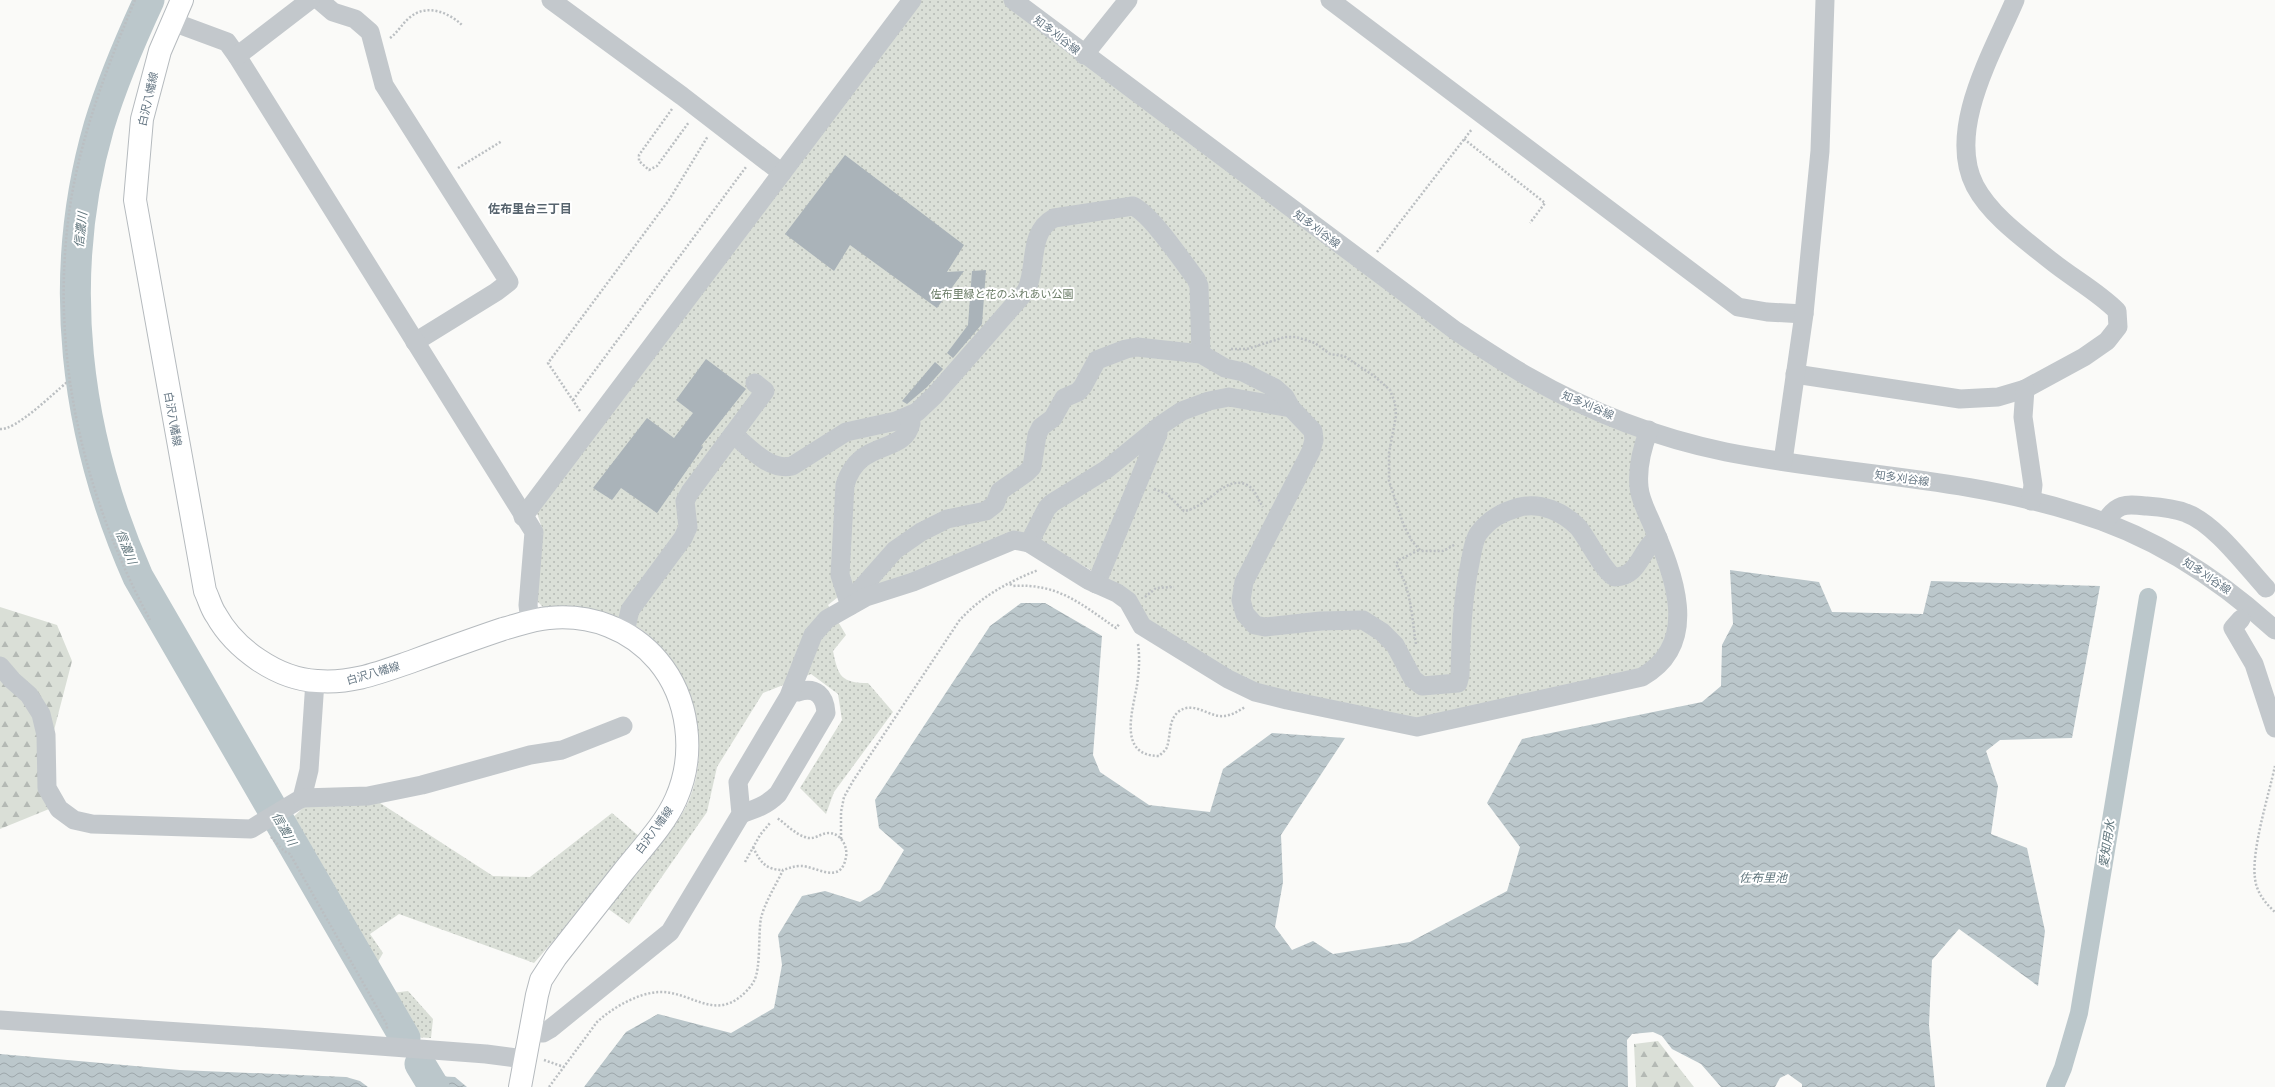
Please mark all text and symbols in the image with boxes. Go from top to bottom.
street label: 知多刈谷線 [1031,13,1082,57]
street label: 白沢八幡線 [136,71,161,127]
district label: 佐布里台三丁目 [488,202,572,216]
street label: 知多刈谷線 [1291,208,1343,251]
water label: 信濃川 [72,209,90,249]
park label: 佐布里緑と花のふれあい公園 [931,288,1074,301]
street label: 知多刈谷線 [1560,389,1616,422]
street label: 白沢八幡線 [161,391,184,447]
street label: 知多刈谷線 [1874,468,1930,489]
water label: 信濃川 [113,528,140,568]
street label: 知多刈谷線 [2180,556,2233,597]
street label: 白沢八幡線 [345,660,401,687]
street label: 白沢八幡線 [633,804,676,856]
water label: 信濃川 [269,810,300,850]
water label: 愛知用水 [2096,817,2118,869]
water label: 佐布里池 [1739,871,1788,885]

